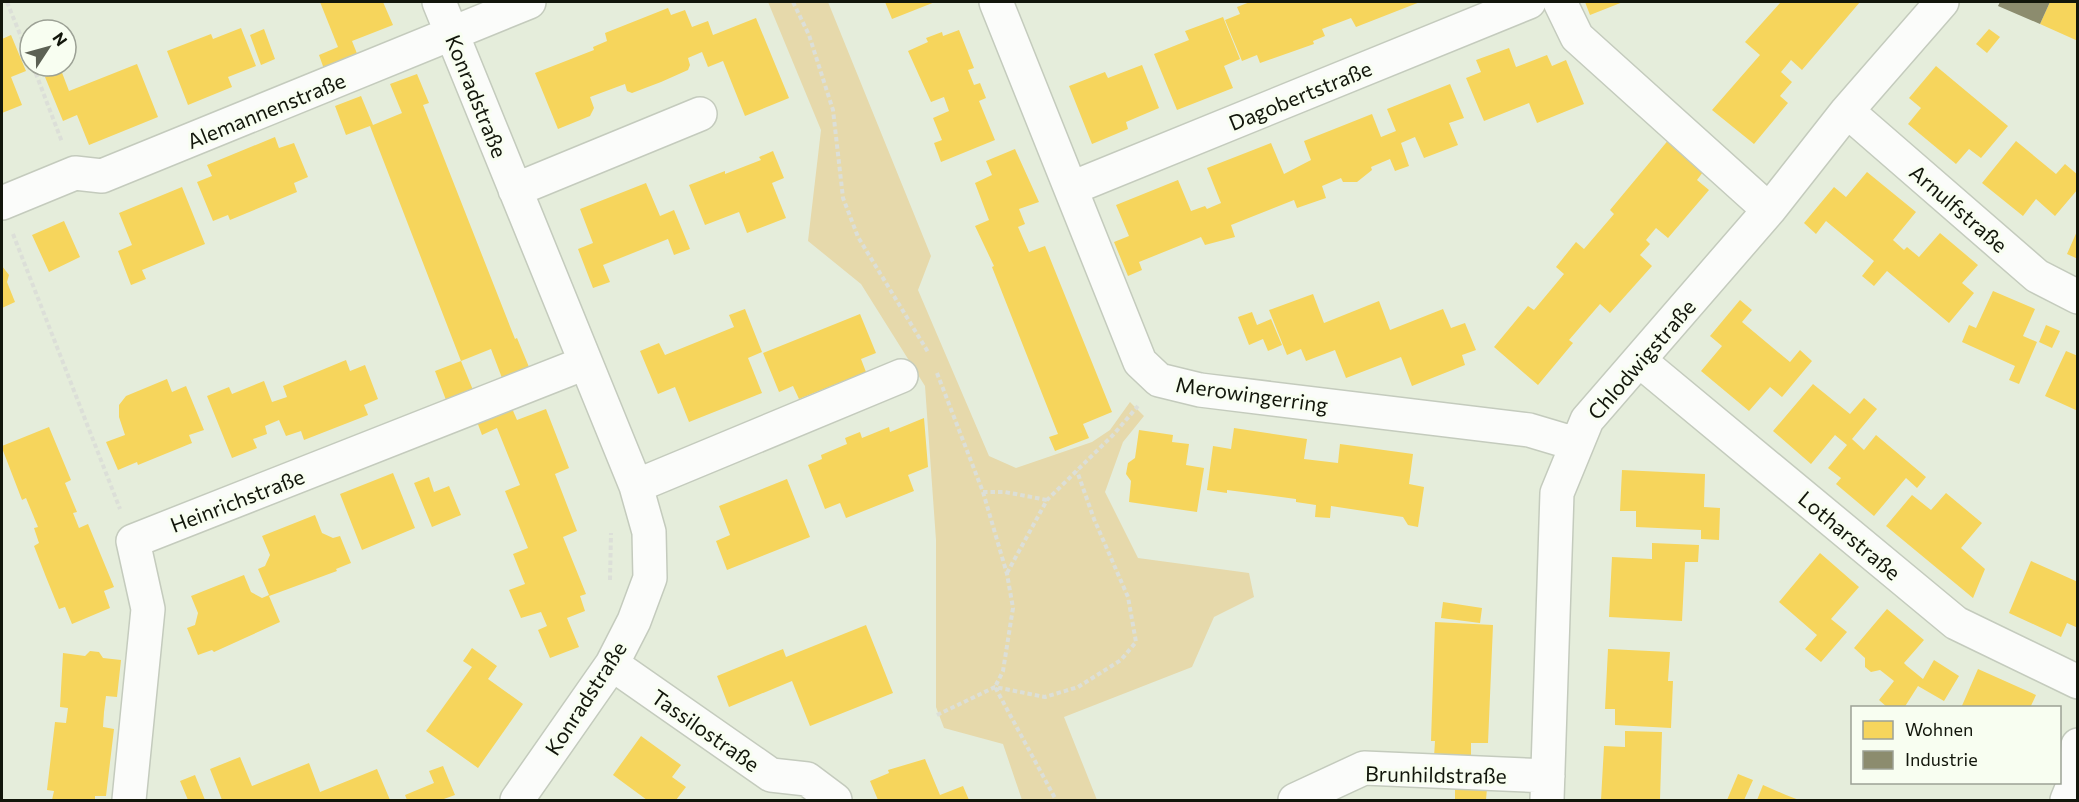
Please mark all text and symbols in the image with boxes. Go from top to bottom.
north arrow [18,18,78,78]
text: N [49,28,72,49]
street label: Konradstraße [441,31,513,161]
street label: Dagobertstraße [1225,55,1375,135]
street label: Alemannenstraße [183,67,349,153]
street label: Arnulfstraße [1905,159,2013,257]
street label: Chlodwigstraße [1582,294,1700,424]
street label: Merowingerring [1174,371,1330,417]
street label: Heinrichstraße [166,463,308,537]
street label: Lotharstraße [1794,485,1906,585]
street label: Konradstraße [539,637,631,759]
street label: Tassilostraße [647,684,765,776]
legend [1851,706,2061,784]
text: Wohnen [1905,718,1973,740]
text: Industrie [1905,748,1978,770]
street label: Brunhildstraße [1365,760,1507,788]

